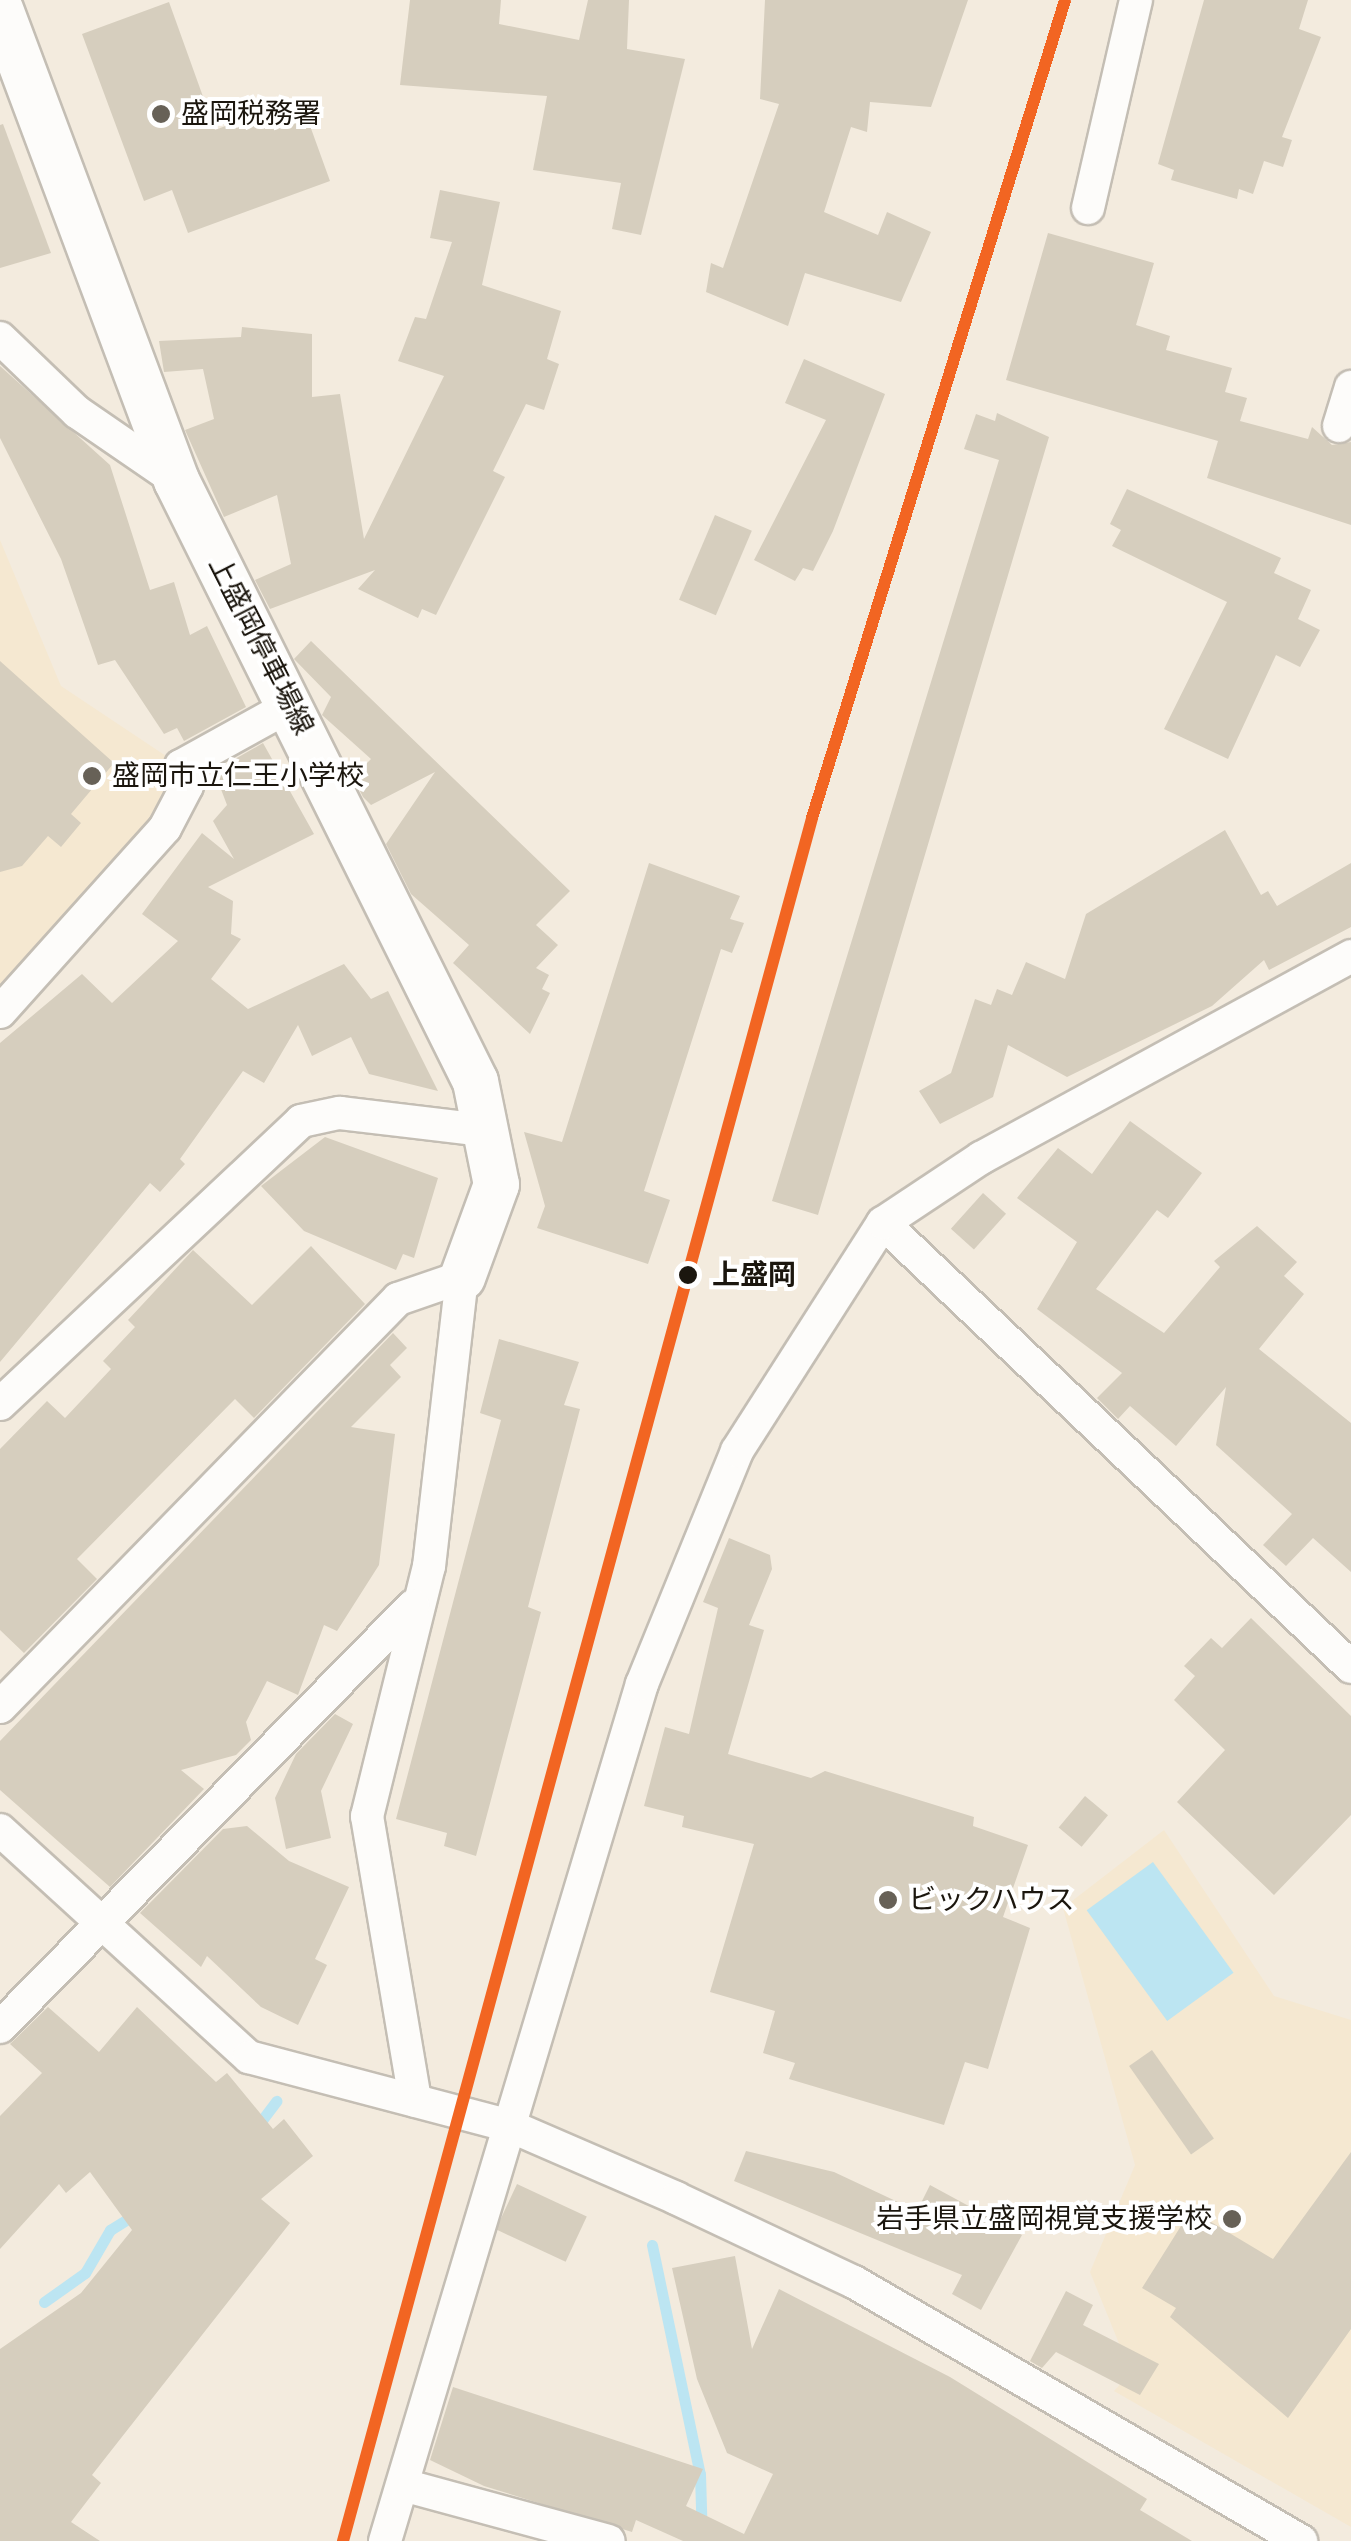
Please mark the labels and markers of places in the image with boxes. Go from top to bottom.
place label: 盛岡税務署 [181,97,321,131]
marker: 盛岡税務署 [150,103,172,125]
place label: 盛岡市立仁王小学校 [112,759,364,793]
marker: 盛岡市立仁王小学校 [81,765,103,787]
place label: 上盛岡 [712,1258,796,1292]
marker: 上盛岡 [673,1260,703,1290]
place label: ビックハウス [908,1883,1076,1917]
marker: ビックハウス [877,1889,899,1911]
place label: 岩手県立盛岡視覚支援学校 [876,2202,1212,2236]
marker: 岩手県立盛岡視覚支援学校 [1221,2208,1243,2230]

